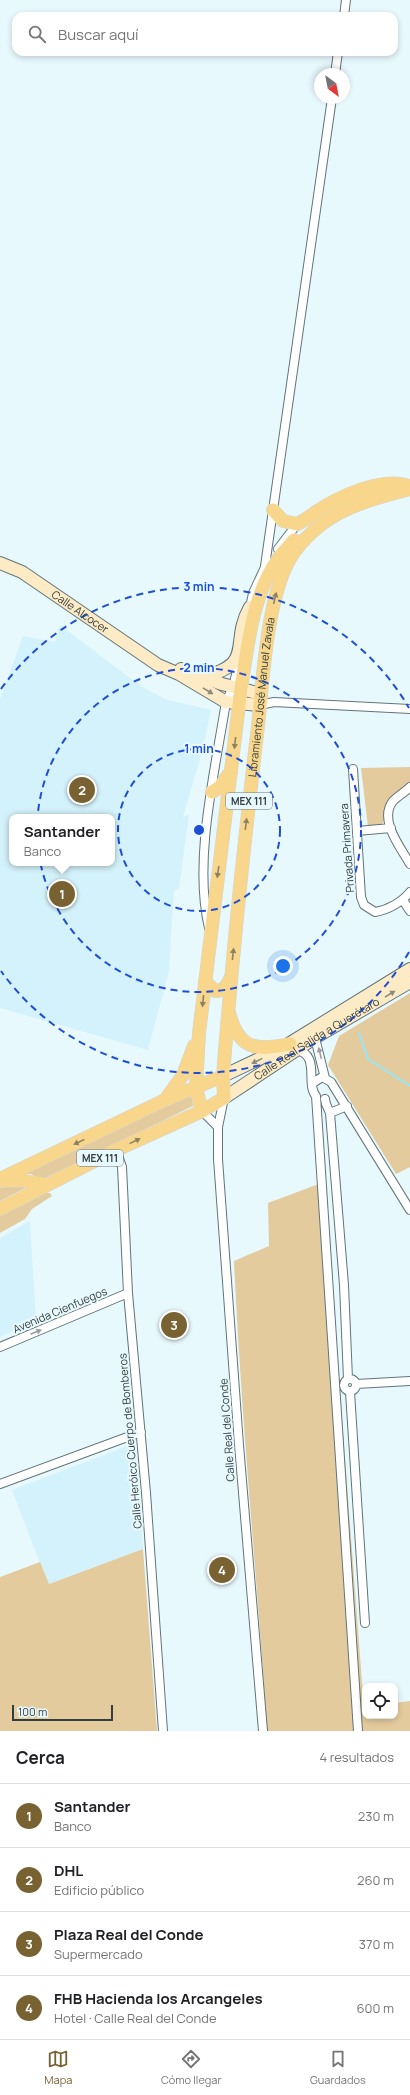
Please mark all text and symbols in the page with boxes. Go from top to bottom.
search box [12,12,398,56]
icon: search [26,23,48,45]
text: Buscar aquí [58,24,139,45]
north arrow [314,68,350,104]
text: 3 min [183,578,215,595]
street label: Calle Alcocer [49,586,112,636]
one-way arrow [272,592,278,604]
street label: Libramiento José Manuel Zavala [244,616,278,778]
text: 2 min [183,659,215,676]
one-way arrow [202,688,214,695]
one-way arrow [231,737,238,749]
text: 1 min [184,740,214,757]
pin: 2 [69,775,95,805]
road number: MEX 111 [226,793,272,809]
street label: Privada Primavera [336,803,357,893]
popup [9,814,115,866]
one-way arrow [243,818,249,830]
text: Santander [24,821,100,842]
centre of rings [192,823,206,837]
text: Banco [24,842,61,860]
one-way arrow [215,866,221,878]
pin: 1 [49,879,75,909]
one-way arrow [230,948,237,960]
your location [273,956,293,976]
one-way arrow [384,990,396,997]
street label: Calle Real Salida a Querétaro [251,993,382,1083]
one-way arrow [199,995,206,1007]
one-way arrow [317,1047,323,1060]
one-way arrow [251,1058,262,1064]
one-way arrow [129,1138,140,1144]
one-way arrow [73,1139,85,1145]
road number: MEX 111 [77,1150,123,1166]
street label: Avenida Cienfuegos [10,1283,109,1336]
pin: 3 [161,1310,187,1340]
one-way arrow [30,1329,42,1335]
street label: Calle Heróico Cuerpo de Bomberos [114,1352,145,1529]
street label: Calle Real del Conde [215,1377,238,1482]
pin: 4 [209,1555,235,1585]
map controls [362,1683,398,1719]
button: locate [362,1683,398,1719]
scale bar [12,1703,113,1722]
text: 100 m [18,1704,47,1719]
text: Cerca [16,1746,65,1769]
text: 4 resultados [319,1748,394,1766]
text: Santander [54,1796,131,1817]
text: 1 [26,1807,32,1825]
text: 230 m [358,1807,394,1825]
text: Banco [54,1817,92,1835]
text: DHL [54,1860,83,1881]
text: 2 [25,1871,33,1889]
text: 260 m [357,1871,394,1889]
text: Edificio público [54,1881,144,1899]
text: Plaza Real del Conde [54,1924,204,1945]
text: 3 [25,1935,33,1953]
text: 370 m [359,1935,394,1953]
text: Supermercado [54,1945,143,1963]
text: FHB Hacienda los Arcangeles [54,1988,263,2009]
text: 4 [25,1999,33,2017]
text: 600 m [356,1999,394,2017]
text: Hotel · Calle Real del Conde [54,2009,217,2027]
tab: Mapa [44,2048,72,2087]
tab: Cómo llegar [161,2048,221,2087]
tab: Guardados [310,2048,366,2087]

